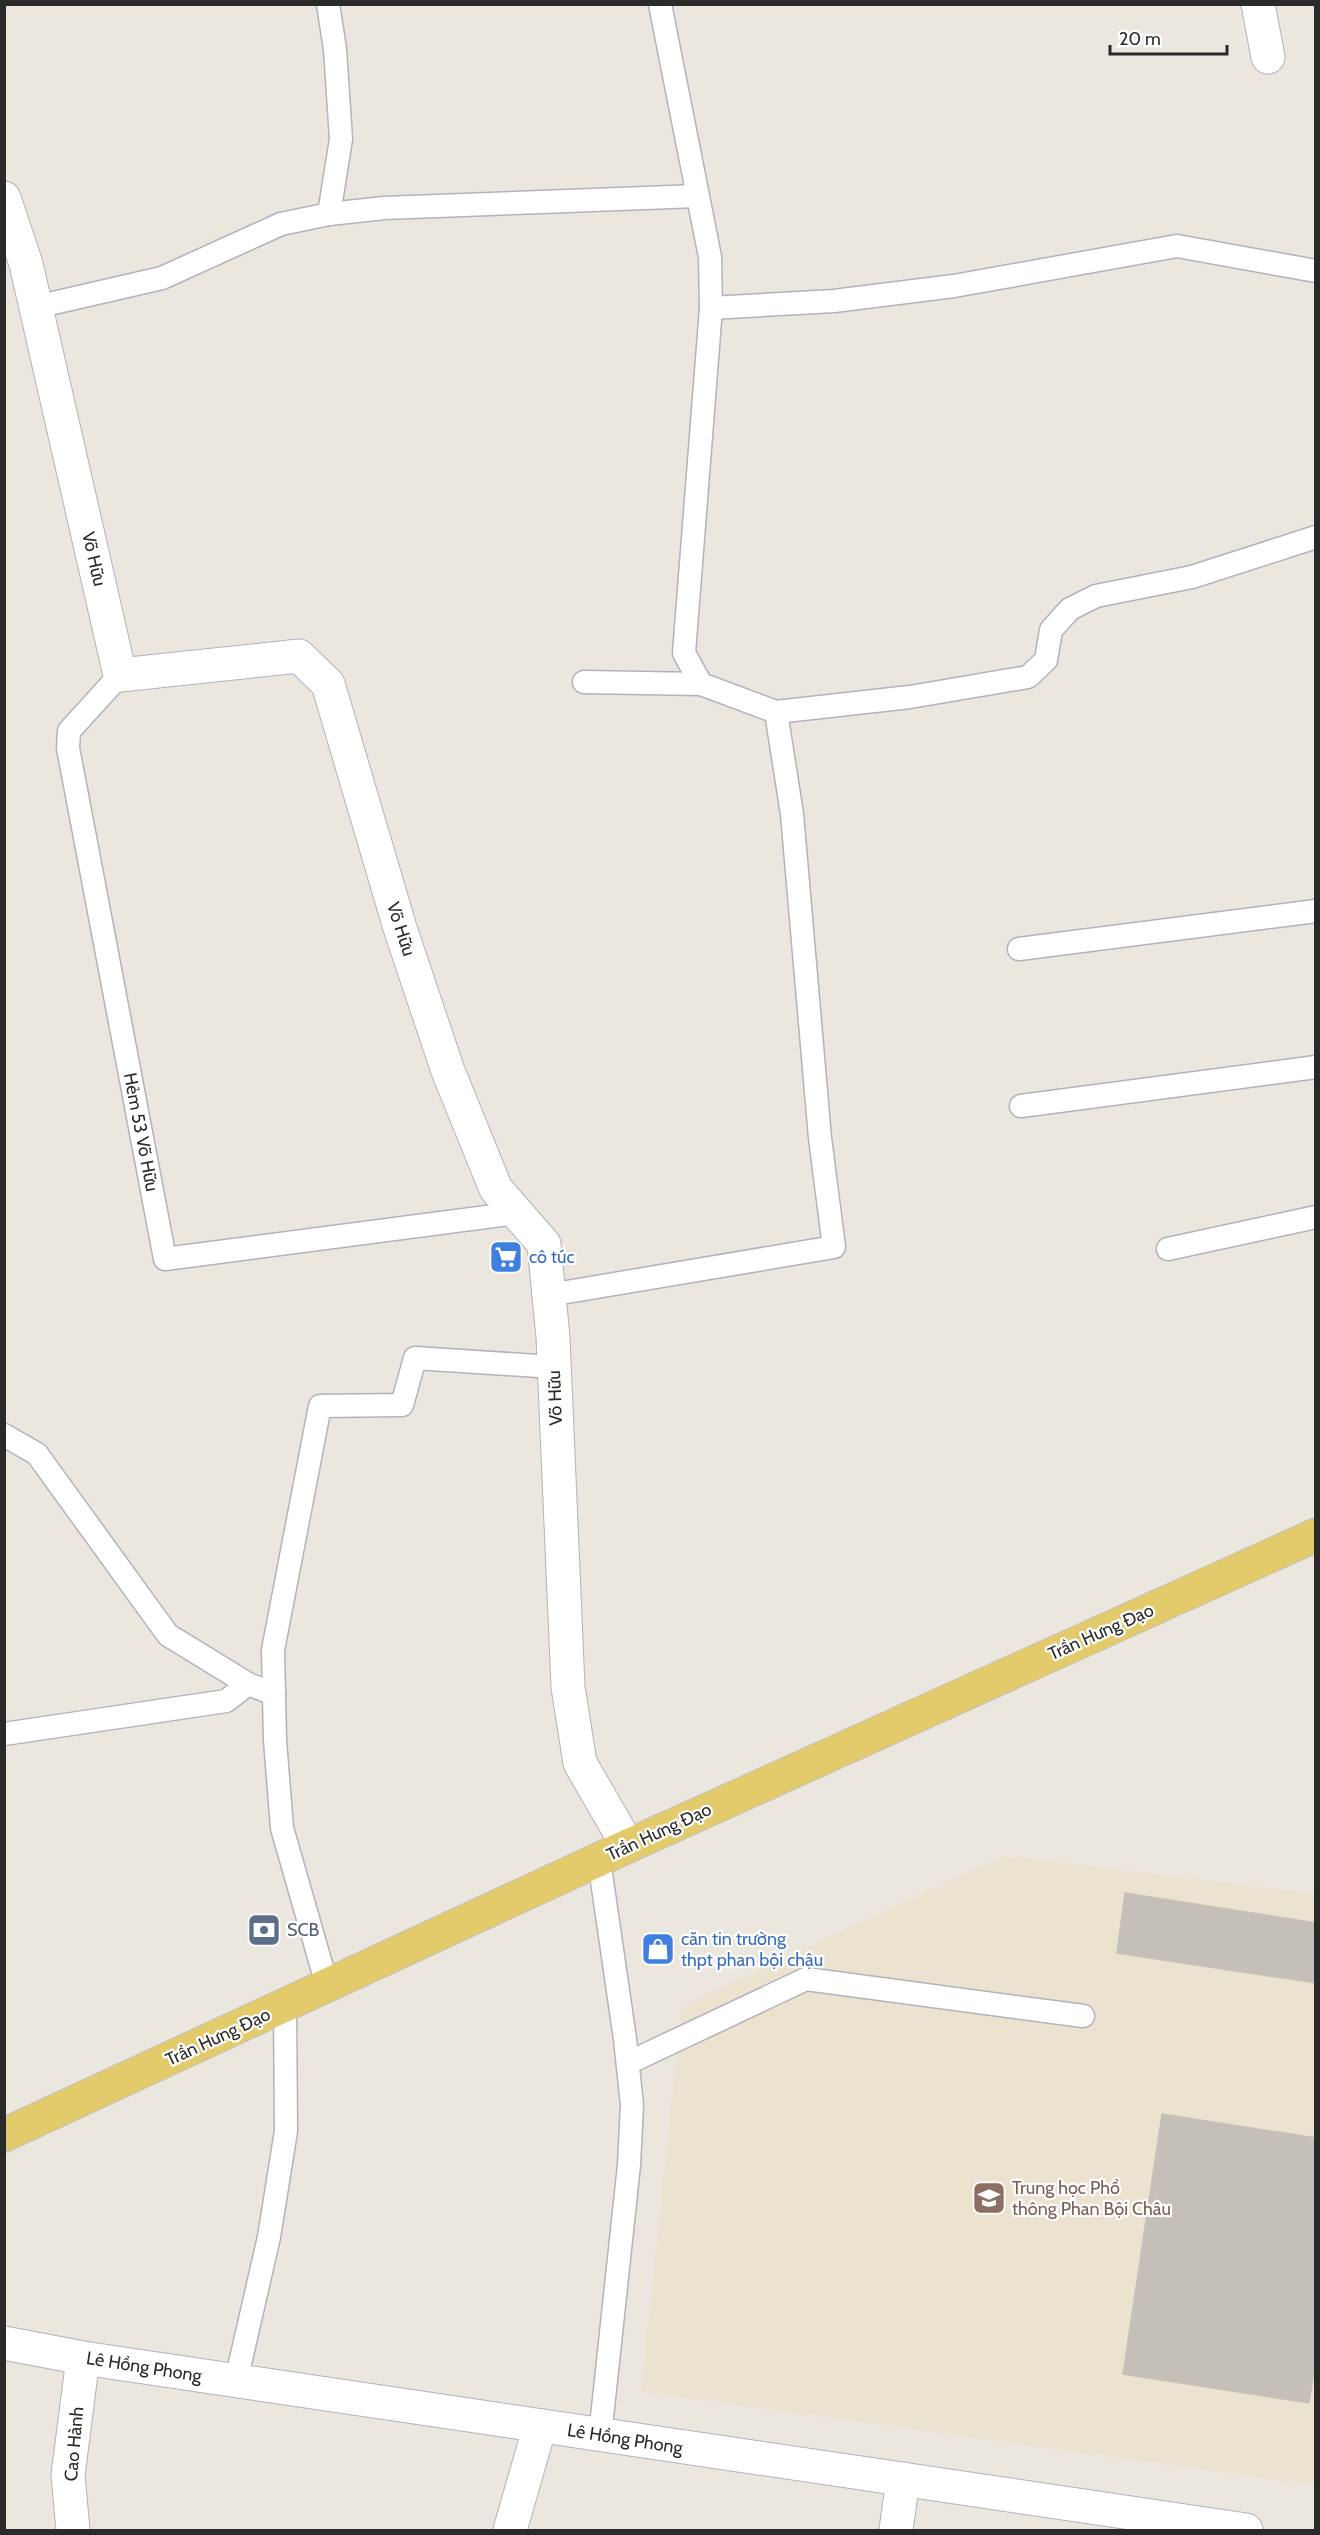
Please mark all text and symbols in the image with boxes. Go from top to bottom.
scale bar [1110,18,1227,56]
text: 20 m [1119,28,1161,50]
street label: Võ Hữu [77,530,111,588]
street label: Võ Hữu [382,899,420,959]
street label: Hẻm 53 Võ Hữu [119,1071,163,1193]
supermarket icon: cô túc [488,1239,524,1275]
place label: cô túc [529,1246,575,1268]
street label: Võ Hữu [543,1370,567,1426]
street label: Trần Hưng Đạo [1045,1599,1157,1665]
street label: Trần Hưng Đạo [603,1798,715,1866]
bank icon: SCB [246,1912,282,1948]
place label: SCB [287,1919,320,1941]
place label: căn tin trường thpt phan bội chậu [681,1928,823,1971]
shop icon: căn tin trường thpt phan bội chậu [640,1931,676,1967]
street label: Trần Hưng Đạo [162,2003,274,2071]
place label: Trung học Phổ thông Phan Bội Châu [1012,2177,1171,2220]
school or university icon: Trung học Phổ thông Phan Bội Châu [971,2180,1007,2216]
street label: Lê Hồng Phong [85,2347,204,2387]
street label: Cao Hành [60,2406,88,2482]
street label: Lê Hồng Phong [566,2419,685,2459]

